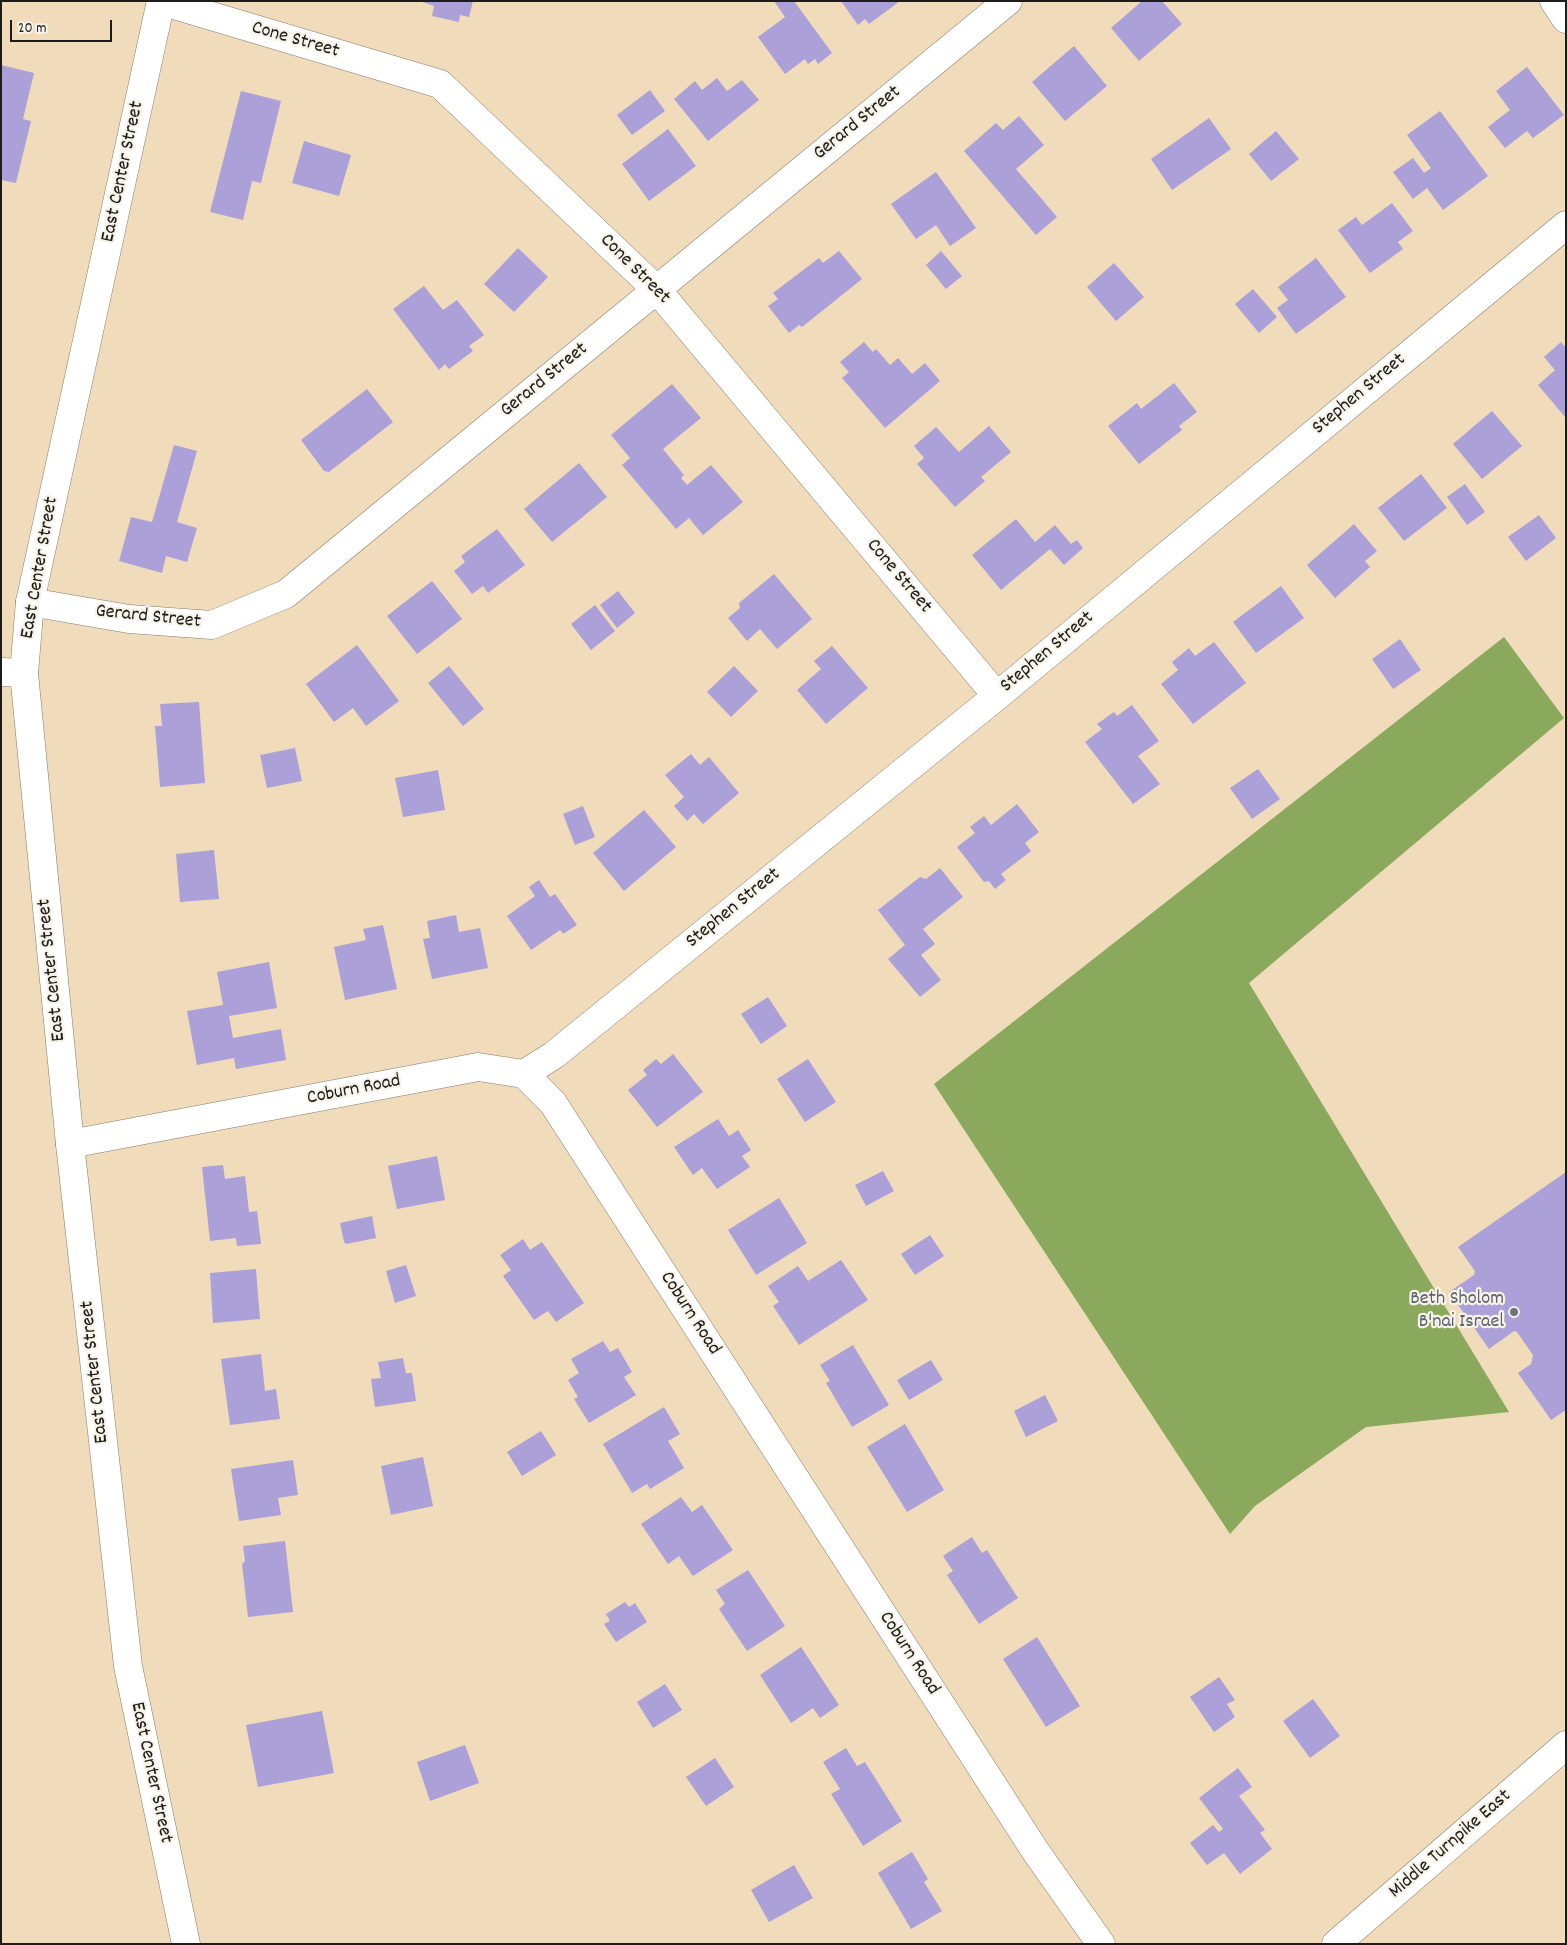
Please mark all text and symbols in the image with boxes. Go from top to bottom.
scale bar [12,10,115,42]
street label: Cone Street [248,17,342,65]
text: 20 m [18,18,46,40]
street label: Gerard Street [809,81,907,167]
street label: East Center Street [97,99,151,245]
street label: Cone Street [594,230,674,310]
street label: Gerard Street [496,338,594,424]
street label: Stephen Street [1308,349,1412,441]
street label: East Center Street [17,495,65,641]
street label: Cone Street [860,535,936,619]
street label: Gerard Street [94,601,202,635]
street label: Stephen Street [996,607,1100,699]
street label: Stephen Street [682,864,786,954]
street label: East Center Street [34,897,72,1043]
street label: Coburn Road [305,1070,403,1112]
street label: Coburn Road [653,1268,725,1360]
place label: Beth Sholom B'nai Israel [1410,1288,1504,1335]
street label: East Center Street [77,1299,115,1445]
marker: Beth Sholom B'nai Israel [1508,1306,1520,1318]
street label: Coburn Road [872,1608,944,1700]
street label: East Center Street [123,1700,177,1846]
street label: Middle Turnpike East [1385,1785,1517,1905]

